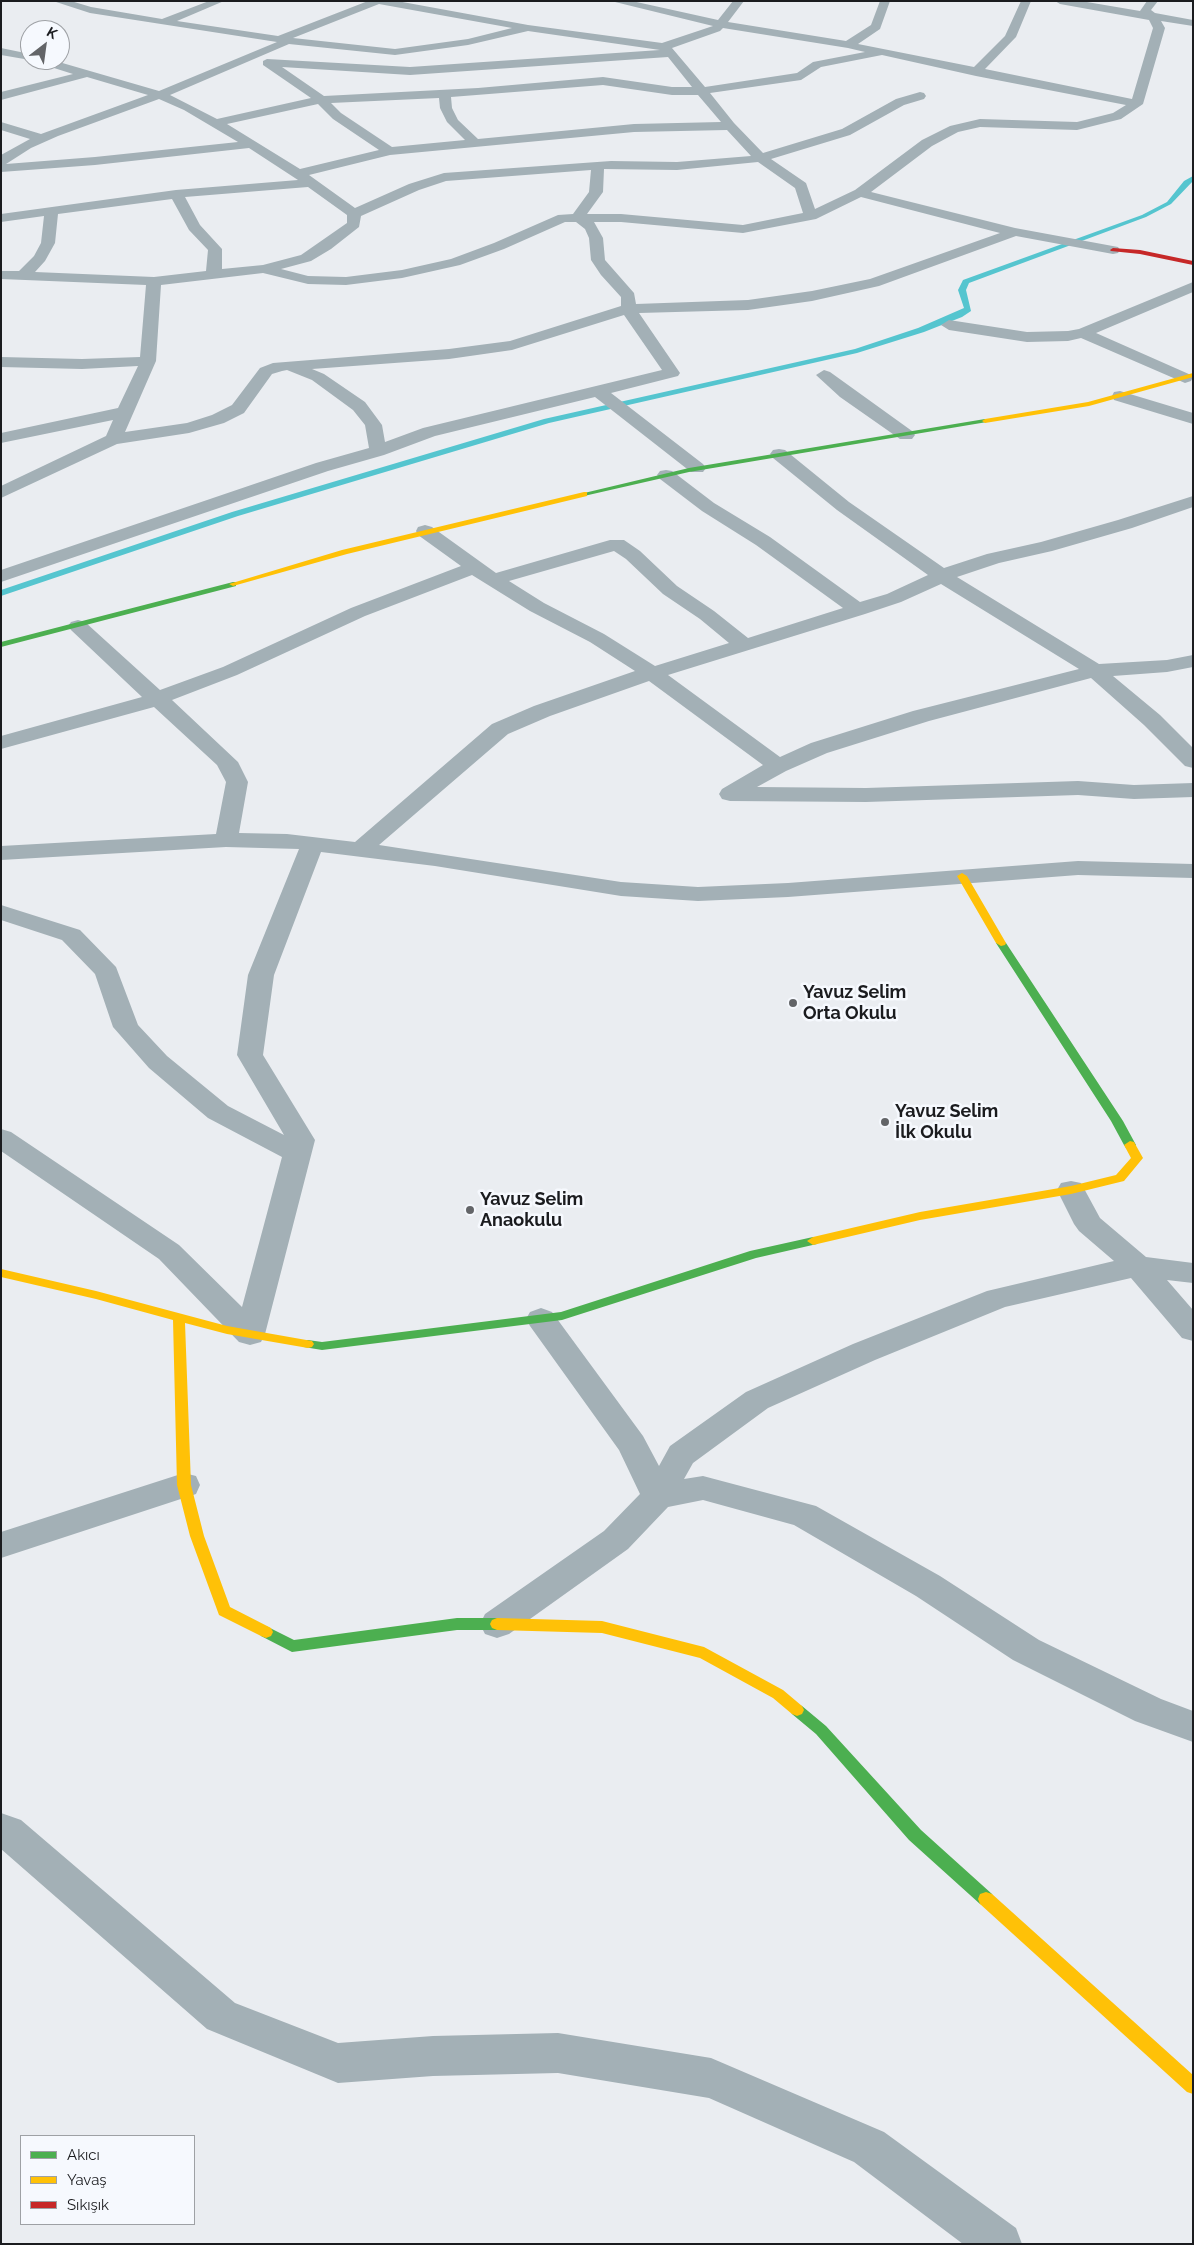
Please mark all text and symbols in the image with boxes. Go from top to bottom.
north arrow [20,20,70,70]
text: K [44,24,60,42]
place label: Yavuz Selim Orta Okulu [803,982,906,1024]
marker: Yavuz Selim Orta Okulu [787,997,799,1009]
place label: Yavuz Selim İlk Okulu [895,1101,998,1144]
marker: Yavuz Selim İlk Okulu [879,1116,891,1128]
place label: Yavuz Selim Anaokulu [480,1189,583,1232]
marker: Yavuz Selim Anaokulu [464,1204,476,1216]
legend [20,2135,195,2225]
text: Akıcı [67,2146,100,2164]
text: Yavaş [67,2171,107,2189]
text: Sıkışık [67,2196,109,2214]

